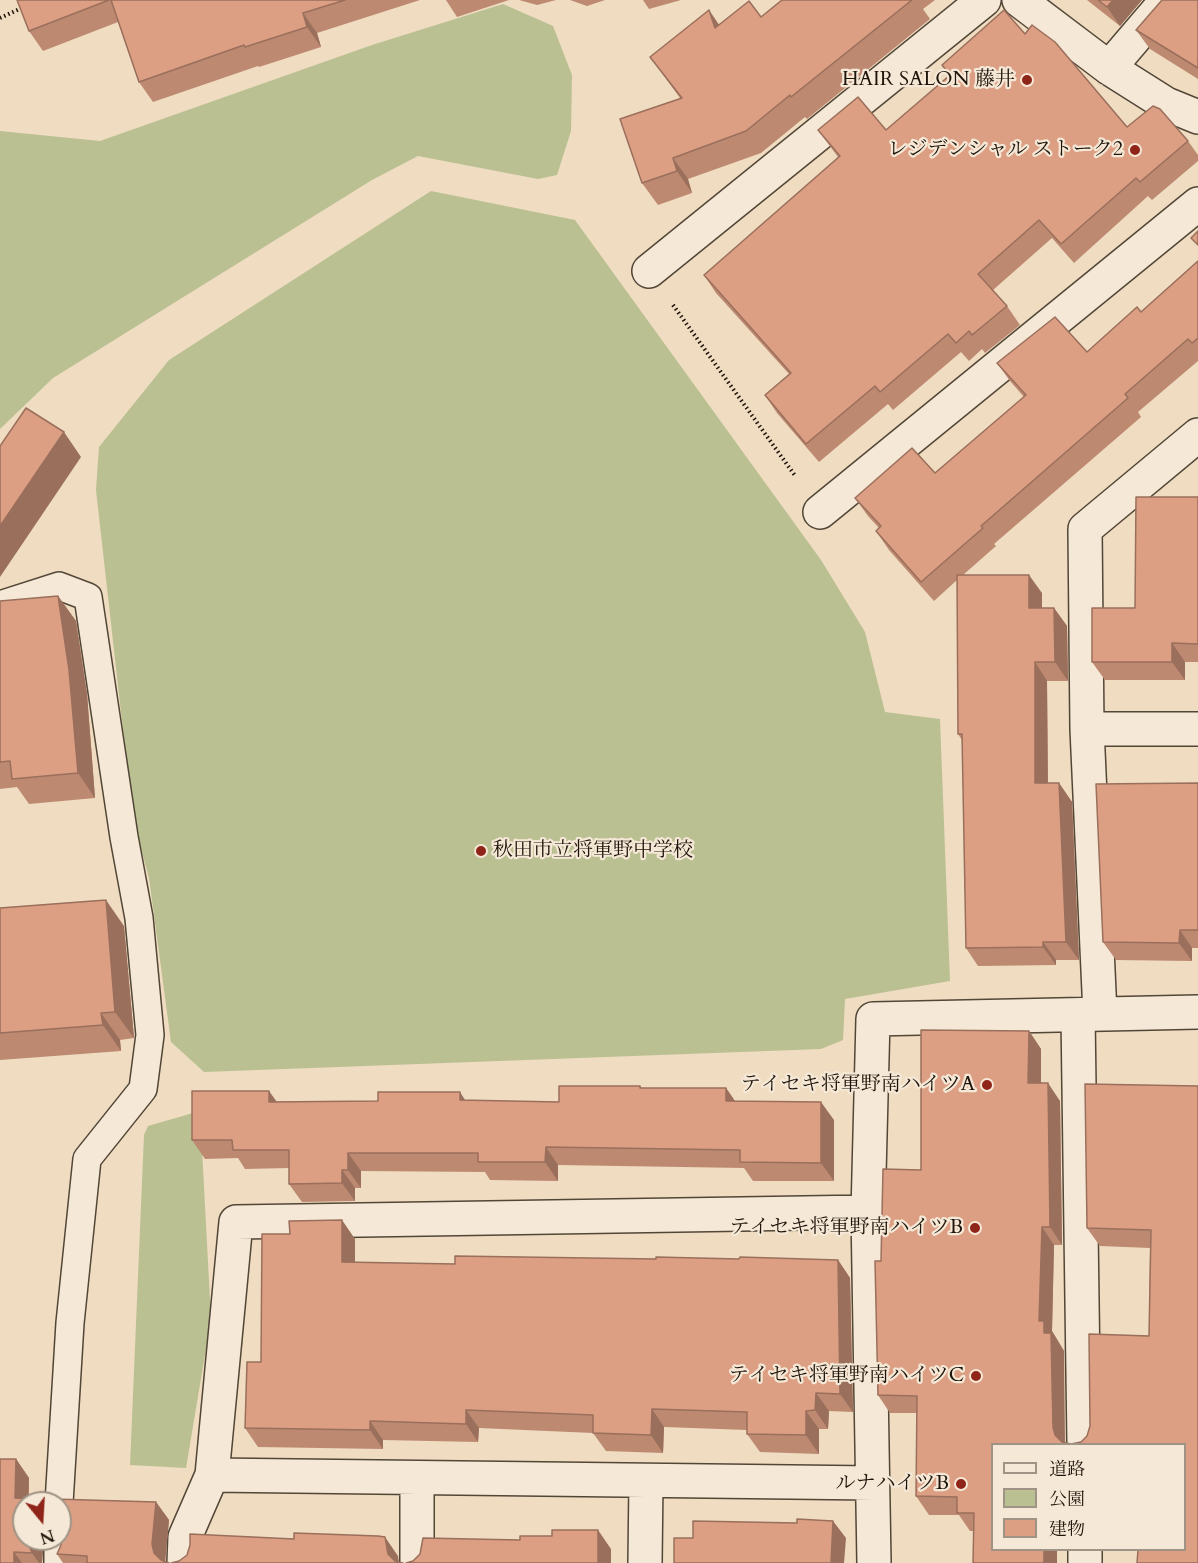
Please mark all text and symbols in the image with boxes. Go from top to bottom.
place label: HAIR SALON 藤井 [842,68,1015,92]
marker: HAIR SALON 藤井 [1020,73,1034,87]
place label: レジデンシャル ストーク2 [887,138,1123,162]
marker: レジデンシャル ストーク2 [1128,143,1142,157]
place label: 秋田市立将軍野中学校 [493,839,693,863]
marker: 秋田市立将軍野中学校 [474,844,488,858]
place label: テイセキ将軍野南ハイツA [741,1073,975,1097]
marker: テイセキ将軍野南ハイツA [980,1078,994,1092]
place label: テイセキ将軍野南ハイツB [729,1216,963,1240]
marker: テイセキ将軍野南ハイツB [968,1221,982,1235]
place label: テイセキ将軍野南ハイツC [729,1364,964,1388]
marker: テイセキ将軍野南ハイツC [969,1369,983,1383]
legend [991,1443,1186,1551]
text: 道路 [1049,1457,1085,1482]
place label: ルナハイツB [835,1472,949,1496]
marker: ルナハイツB [954,1477,968,1491]
text: 公園 [1049,1487,1085,1512]
north arrow [12,1491,72,1551]
text: 建物 [1049,1517,1085,1542]
text: N [37,1524,57,1549]

